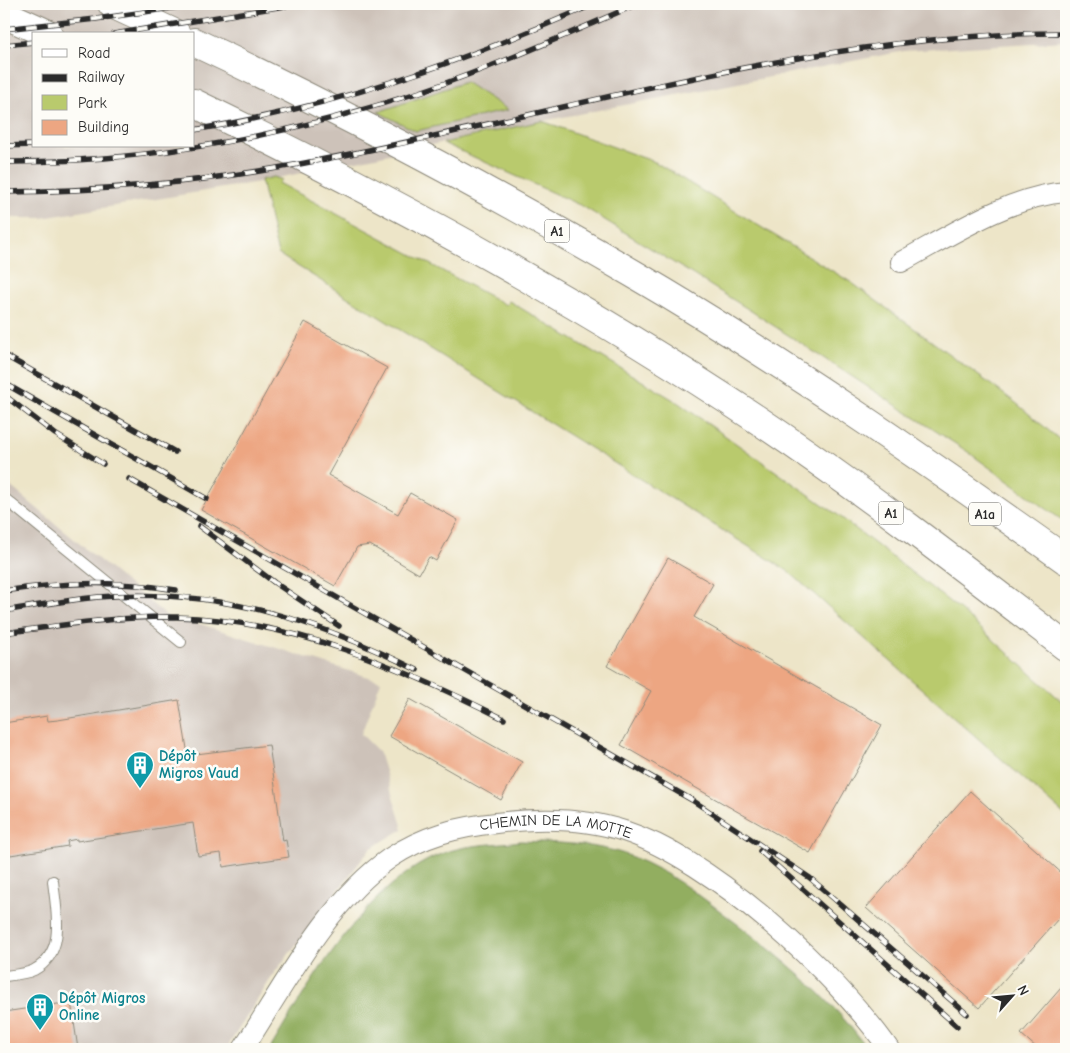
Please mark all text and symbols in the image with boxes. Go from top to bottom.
legend [32,32,195,148]
text: Road [78,44,110,62]
text: Railway [78,68,125,86]
text: Park [78,94,107,112]
text: Building [78,118,129,136]
road number: A1 [544,220,570,242]
road number: A1 [878,502,904,524]
road number: A1a [969,502,1001,526]
place label: Dépôt Migros Vaud [159,747,239,782]
building icon: Dépôt Migros Vaud [125,750,155,789]
street label: CHEMIN DE LA MOTTE [478,811,635,842]
north arrow [988,970,1038,1020]
text: N [1013,982,1033,998]
place label: Dépôt Migros Online [59,989,145,1024]
building icon: Dépôt Migros Online [25,992,55,1031]

